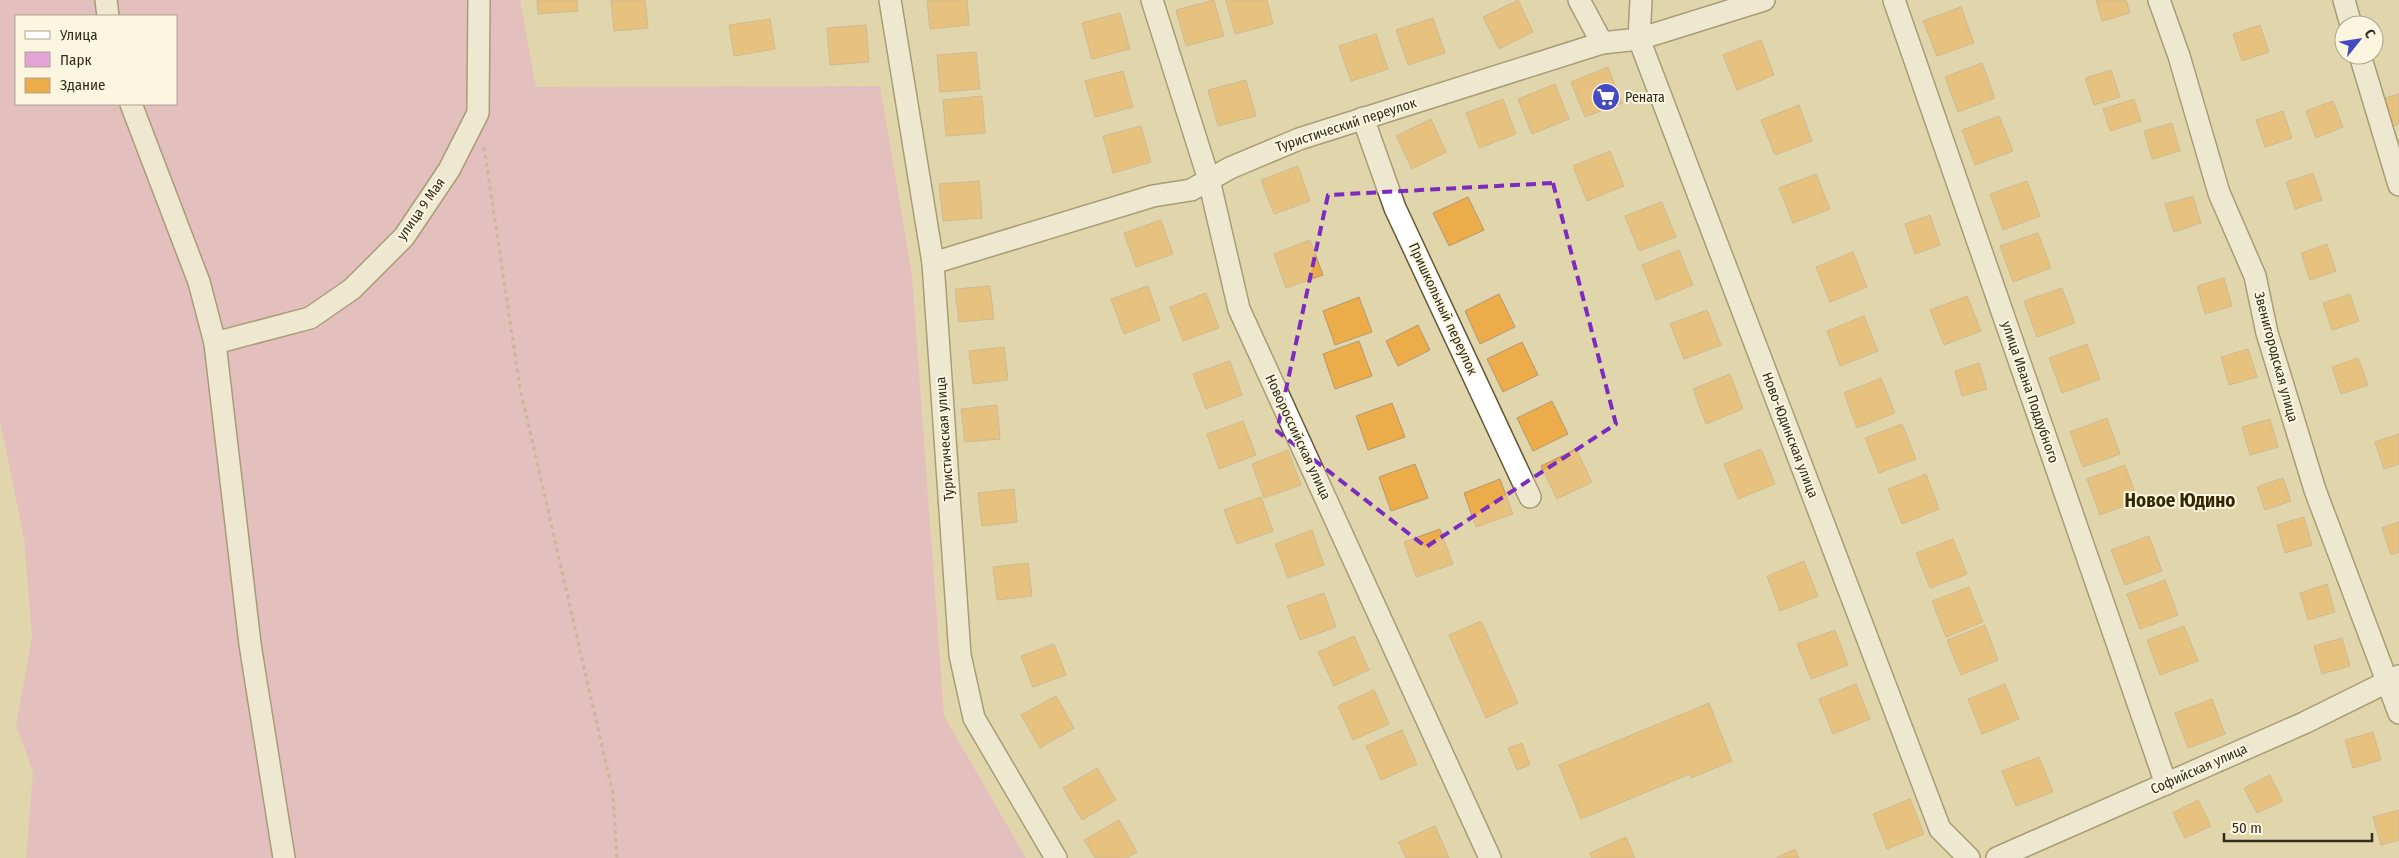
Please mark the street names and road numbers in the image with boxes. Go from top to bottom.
street label: Туристический переулок [1274,94,1419,156]
street label: улица 9 Мая [393,175,449,243]
street label: Пришкольный переулок [1405,240,1481,378]
street label: Звенигородская улица [2250,290,2302,424]
street label: улица Ивана Поддубного [1998,319,2062,465]
street label: Ново-Юдинская улица [1758,370,1822,500]
street label: Новороссийская улица [1261,372,1335,502]
street label: Туристическая улица [932,376,958,502]
street label: Софийская улица [2148,740,2250,798]

